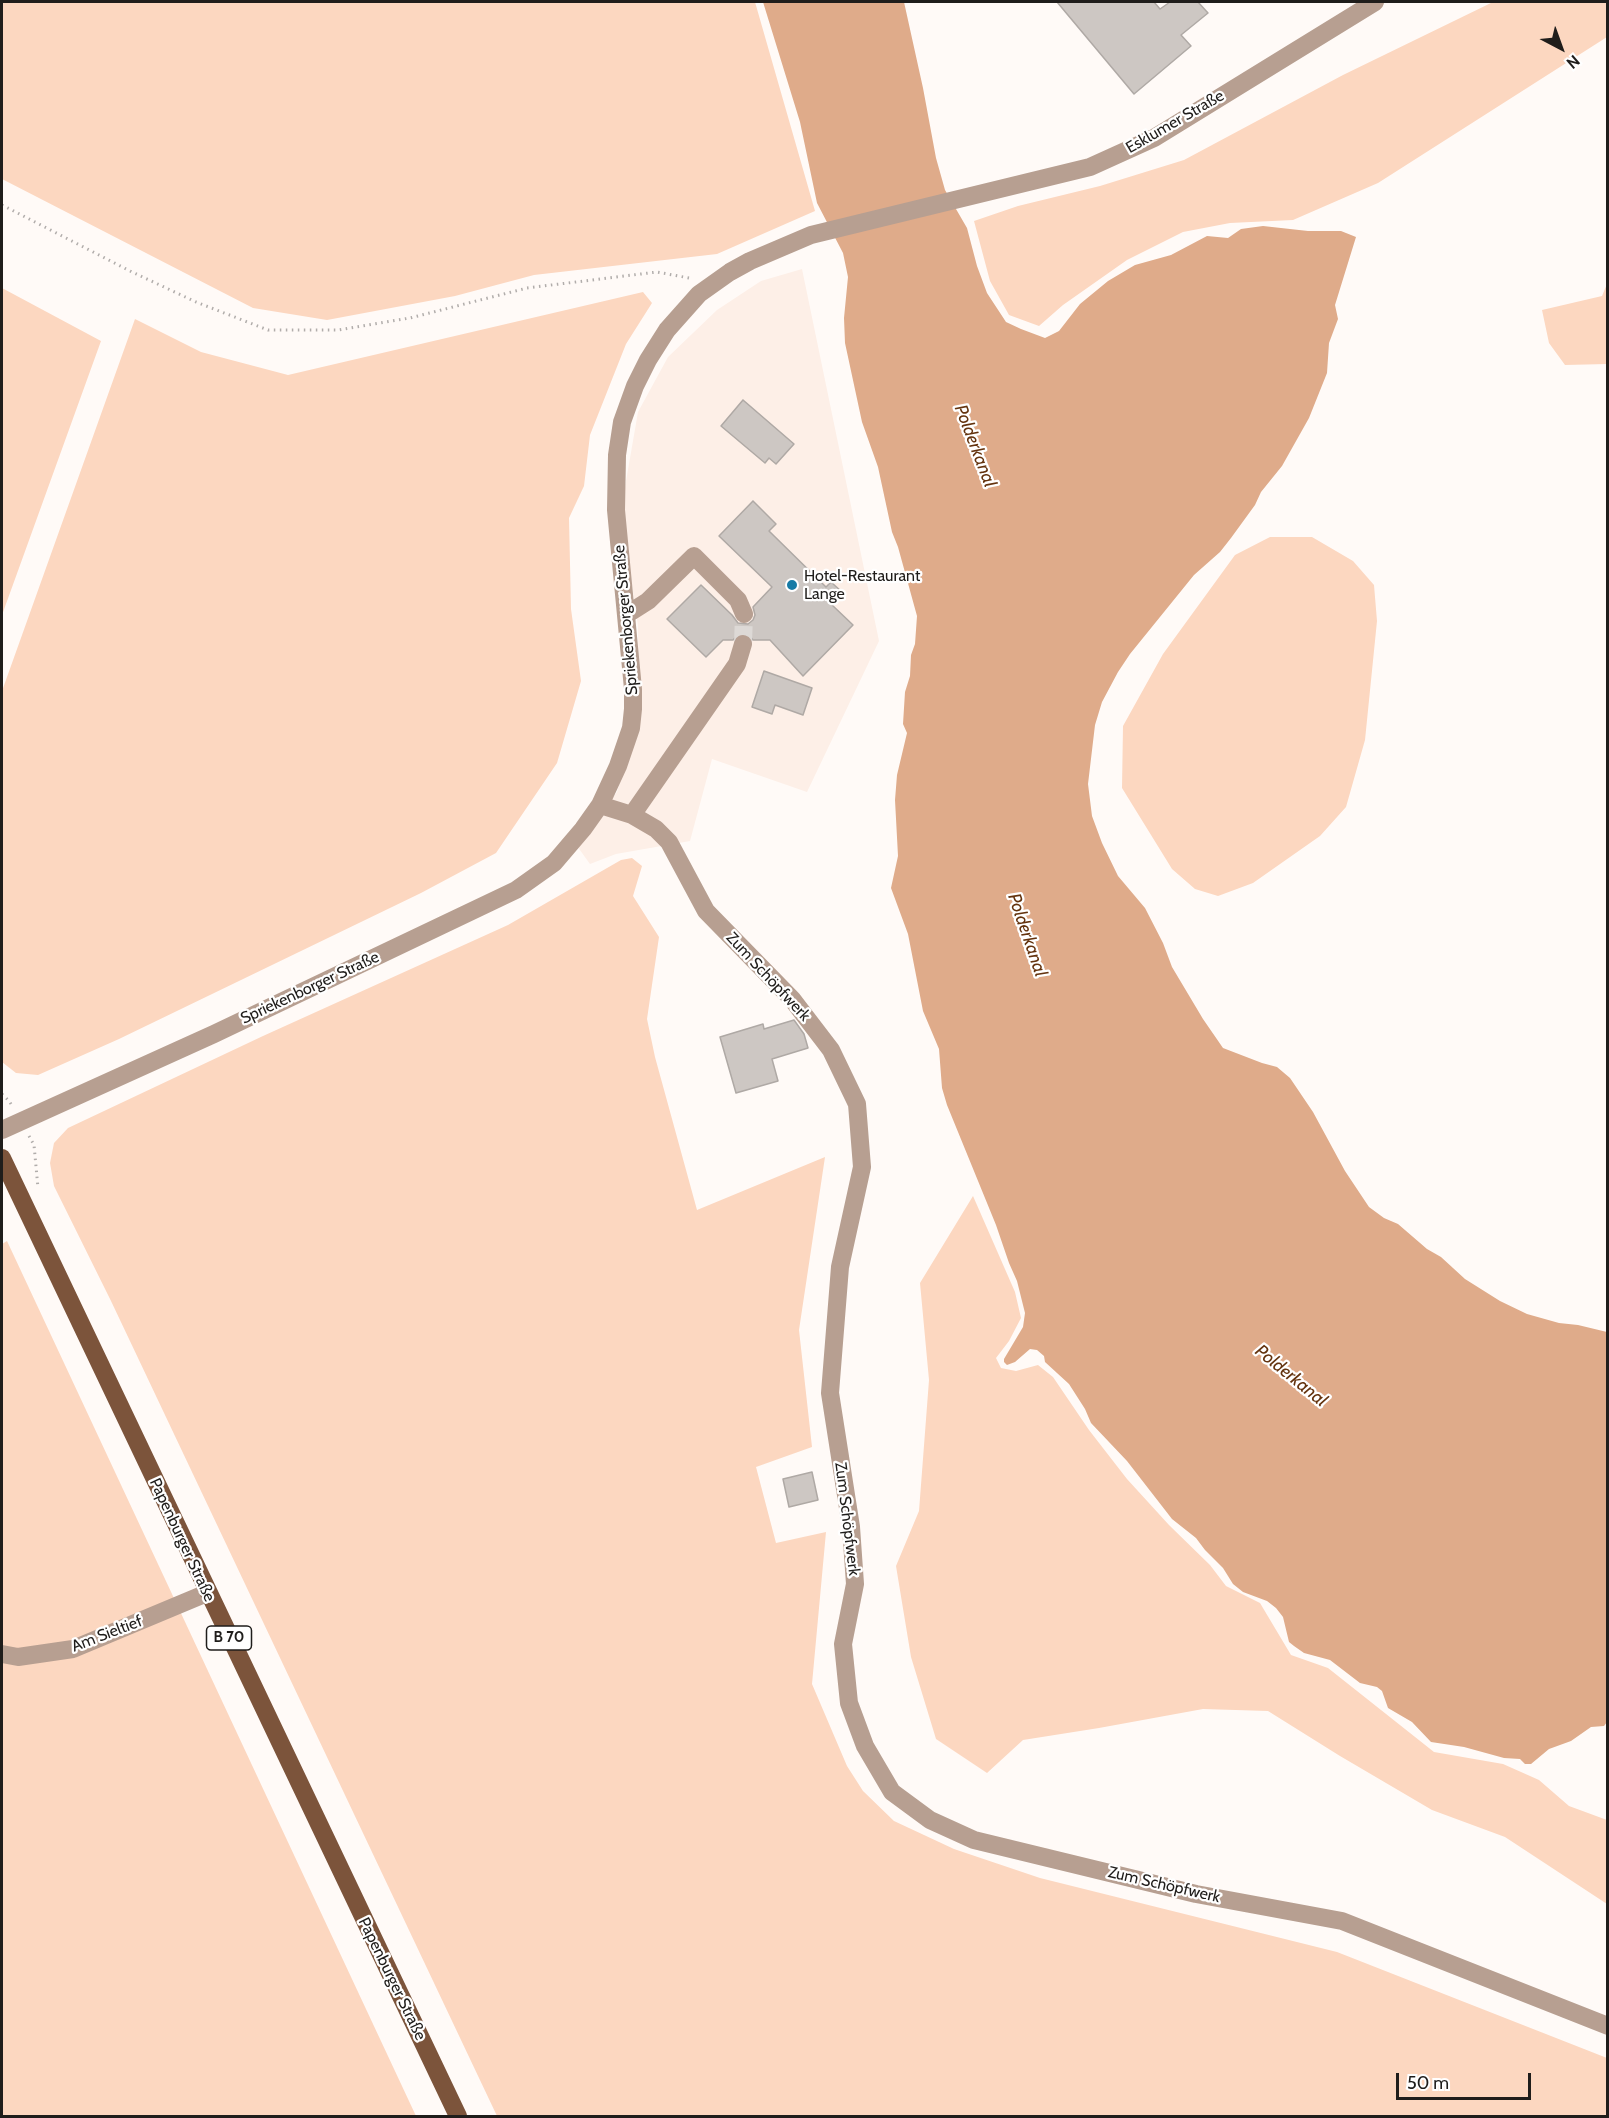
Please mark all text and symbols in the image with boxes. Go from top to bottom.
north arrow [1531,18,1591,78]
text: N [1563,51,1584,73]
street label: Esklumer Straße [1123,86,1227,158]
water label: Polderkanal [949,402,1001,490]
street label: Spriekenborger Straße [610,544,642,696]
place label: Hotel-Restaurant Lange [804,566,920,604]
marker: Hotel-Restaurant Lange [785,578,799,592]
water label: Polderkanal [1003,891,1051,979]
street label: Zum Schöpfwerk [722,929,814,1025]
street label: Spriekenborger Straße [238,947,382,1029]
water label: Polderkanal [1251,1340,1331,1412]
street label: Zum Schöpfwerk [830,1461,864,1577]
street label: Papenburger Straße [145,1475,219,1605]
street label: Am Sieltief [69,1612,145,1656]
road number: B 70 [206,1626,252,1650]
street label: Zum Schöpfwerk [1106,1863,1222,1907]
street label: Papenburger Straße [354,1915,430,2043]
scale bar [1399,2061,1534,2099]
text: 50 m [1407,2072,1449,2094]

